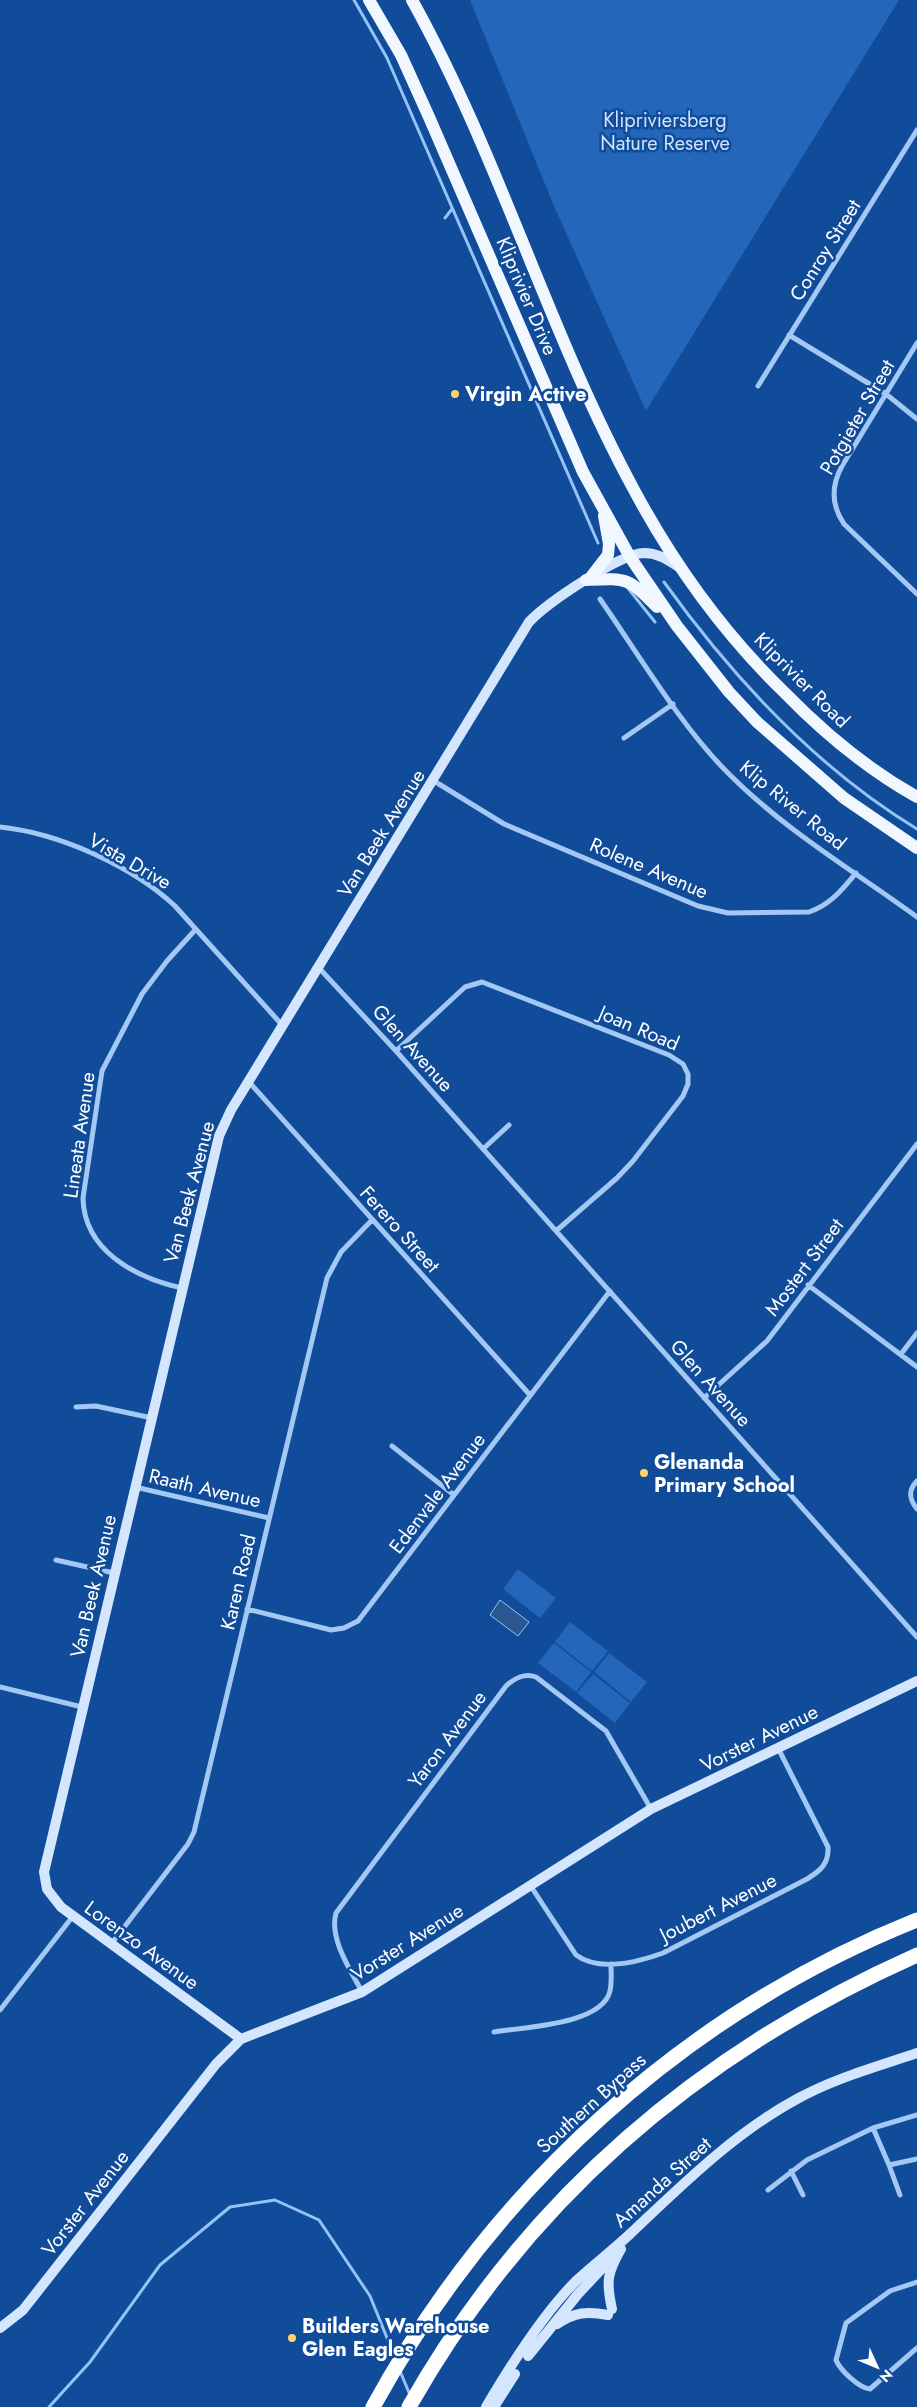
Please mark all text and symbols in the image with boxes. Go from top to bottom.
park label: Klipriviersberg Nature Reserve [600,106,730,158]
street label: Conroy Street [783,194,868,307]
street label: Kliprivier Drive [489,232,565,360]
street label: Potgieter Street [813,354,902,480]
place label: Virgin Active [464,380,587,409]
marker: Virgin Active [449,388,461,400]
street label: Kliprivier Road [747,626,856,735]
street label: Klip River Road [733,753,852,857]
street label: Van Beek Avenue [330,764,432,903]
street label: Vista Drive [83,826,177,897]
street label: Rolene Avenue [585,830,713,906]
street label: Joan Road [591,997,684,1058]
street label: Glen Avenue [365,998,460,1099]
street label: Lineata Avenue [56,1070,103,1200]
street label: Van Beek Avenue [157,1118,222,1266]
street label: Ferero Street [353,1180,447,1279]
street label: Mostert Street [758,1212,851,1322]
street label: Glen Avenue [663,1333,758,1434]
street label: Edenvale Avenue [382,1427,493,1560]
place label: Glenanda Primary School [654,1448,795,1500]
street label: Raath Avenue [146,1462,264,1515]
marker: Glenanda Primary School [638,1467,650,1479]
street label: Van Beek Avenue [63,1512,124,1661]
street label: Karen Road [213,1531,264,1633]
street label: Yaron Avenue [401,1685,494,1794]
street label: Vorster Avenue [695,1697,823,1779]
street label: Joubert Avenue [652,1865,782,1951]
street label: Lorenzo Avenue [78,1894,205,1997]
street label: Vorster Avenue [345,1896,469,1989]
street label: Southern Bypass [530,2046,652,2160]
street label: Amanda Street [607,2130,718,2235]
street label: Vorster Avenue [35,2144,136,2263]
place label: Builders Warehouse Glen Eagles [302,2312,490,2364]
marker: Builders Warehouse Glen Eagles [286,2332,298,2344]
north arrow [852,2342,902,2392]
text: N [875,2365,897,2387]

